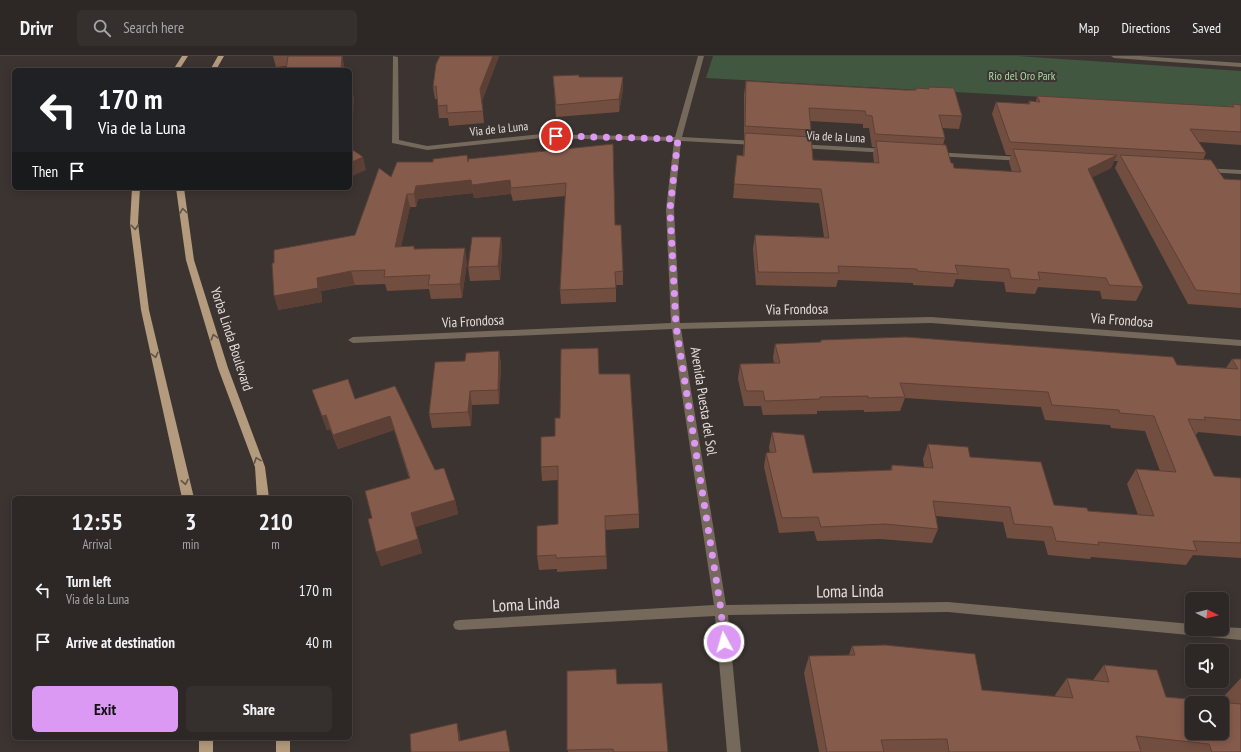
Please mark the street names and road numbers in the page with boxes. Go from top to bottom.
street label: Via de la Luna [468,118,529,139]
street label: Via de la Luna [805,127,866,146]
street label: Yorba Linda Boulevard [207,285,257,393]
street label: Via Frondosa [765,299,828,319]
street label: Via Frondosa [1089,309,1154,331]
street label: Via Frondosa [440,310,505,332]
street label: Avenida Puesta del Sol [687,345,722,457]
street label: Loma Linda [816,579,884,603]
street label: Loma Linda [492,591,560,617]

